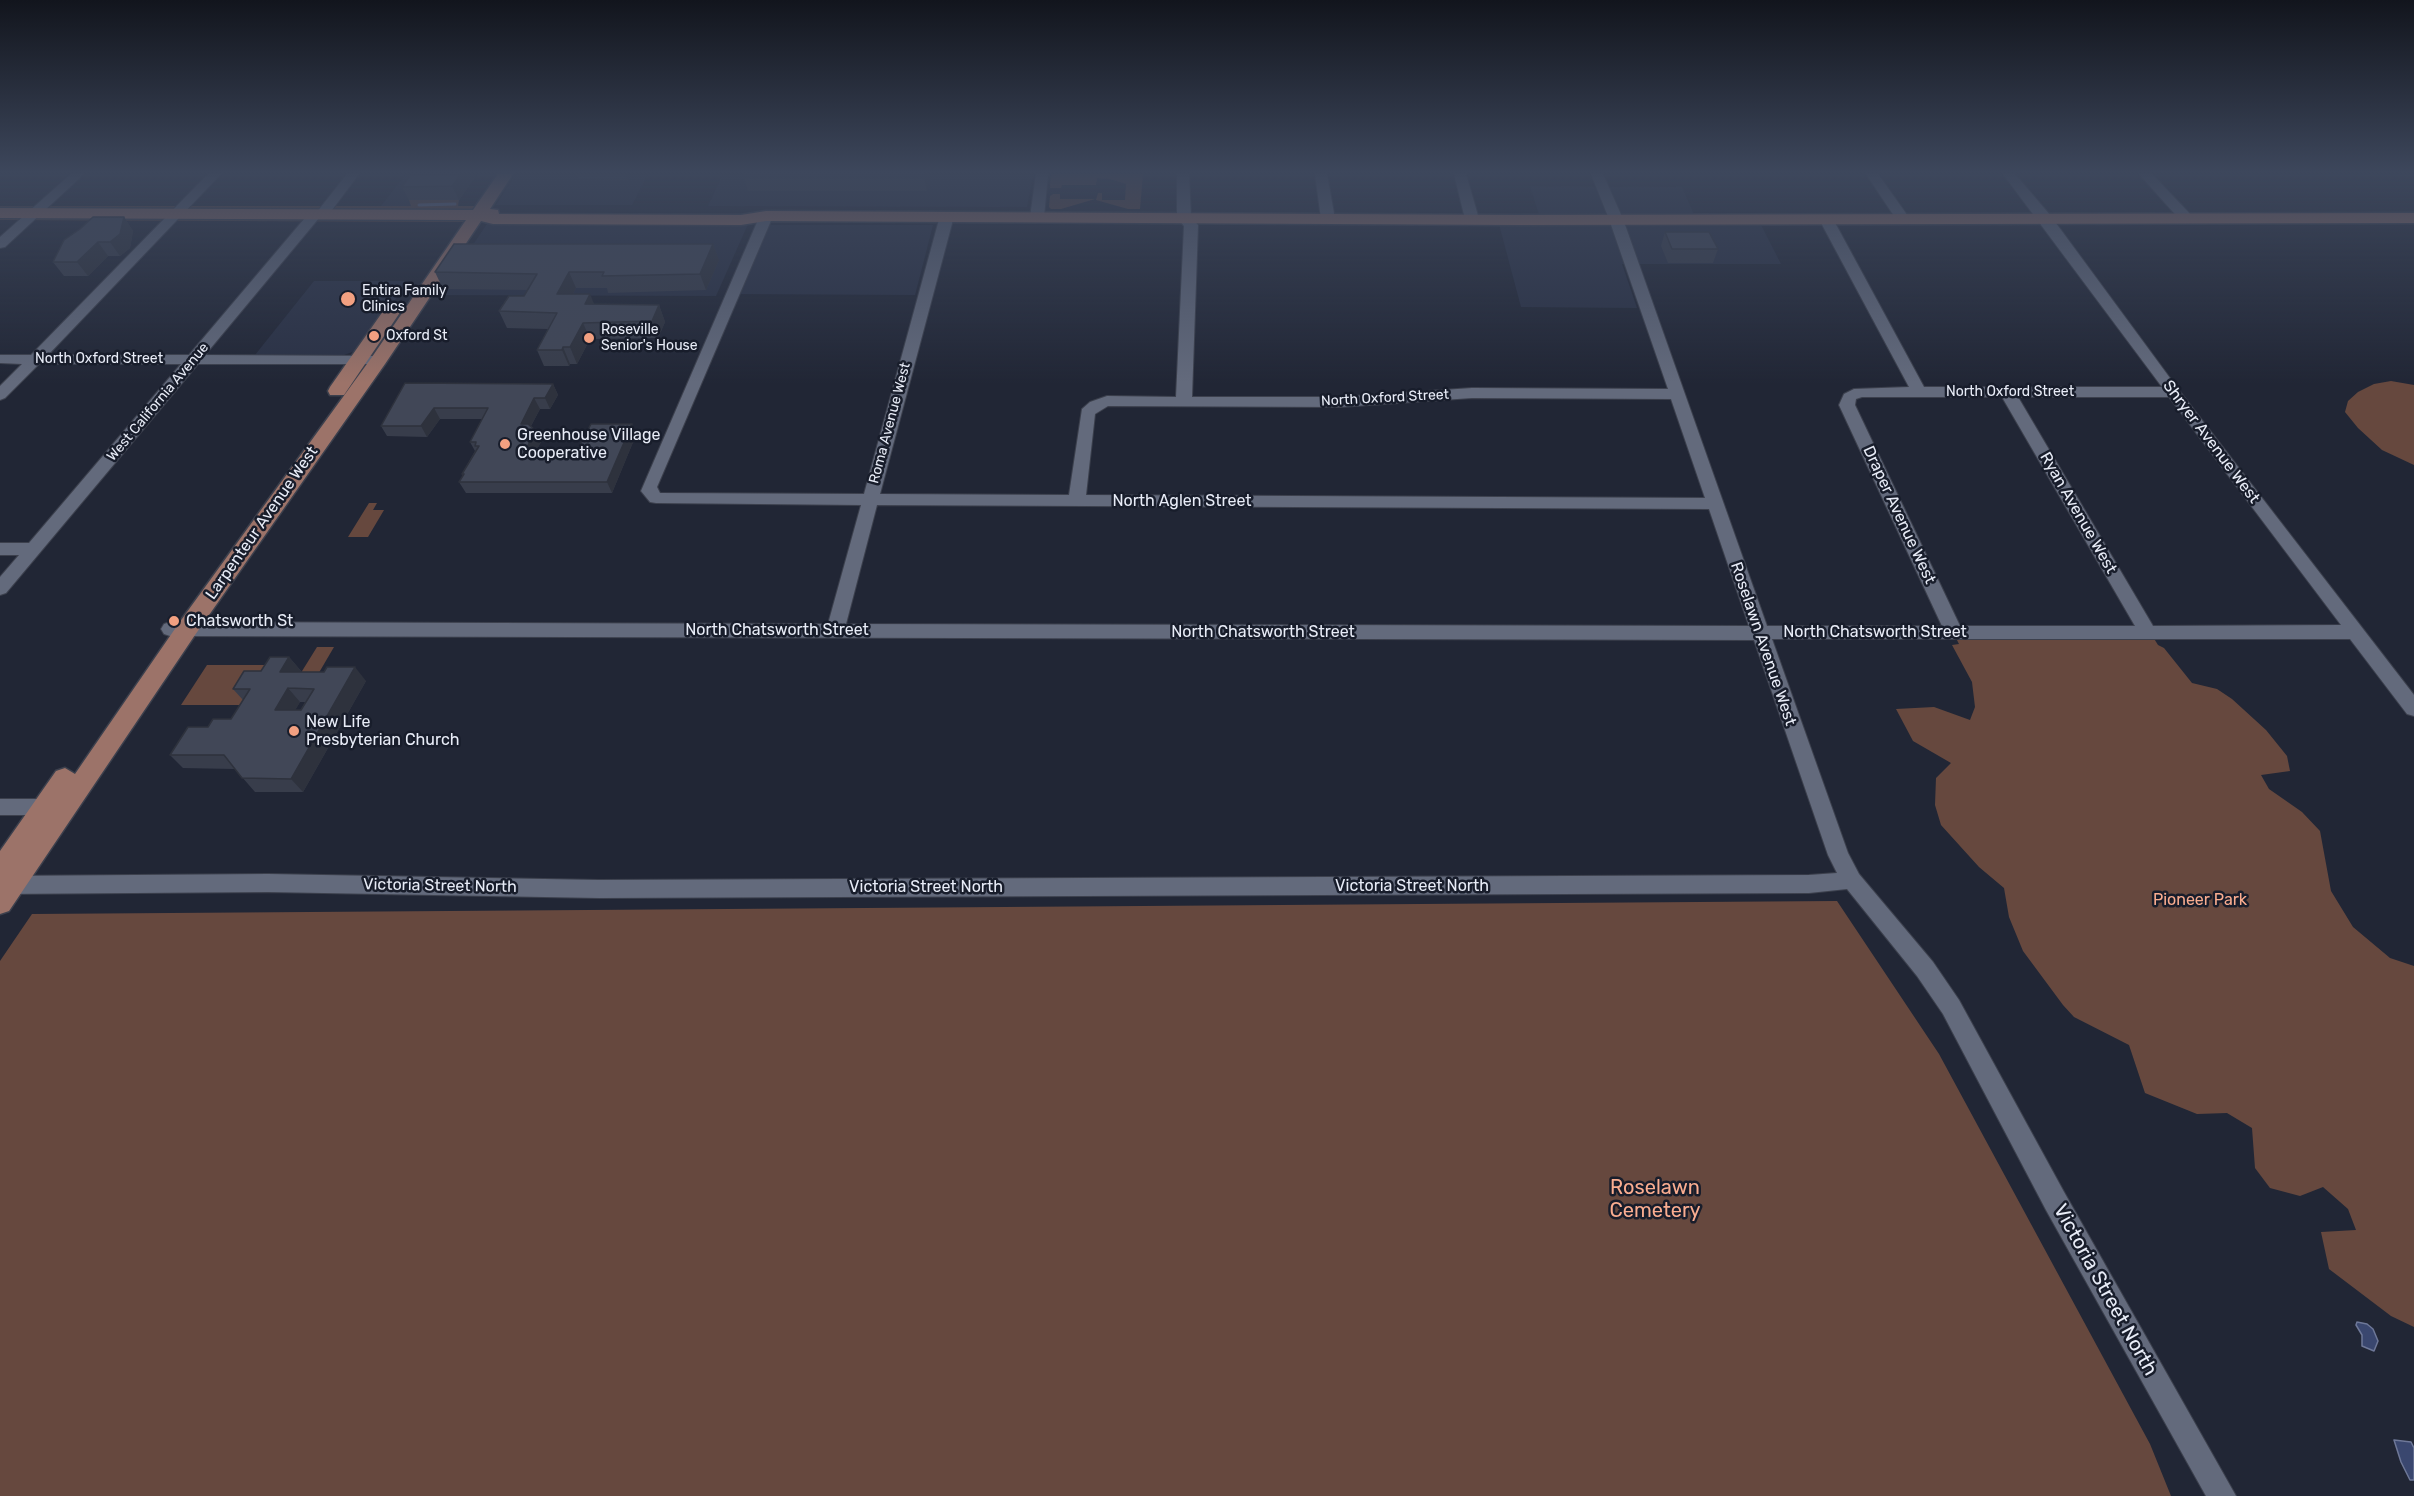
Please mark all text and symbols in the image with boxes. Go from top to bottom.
place label: Entira Family Clinics [362,283,447,316]
marker: Entira Family Clinics [339,290,357,308]
place label: Roseville Senior's House [601,322,698,354]
place label: Oxford St [386,328,447,344]
marker: Oxford St [367,329,381,343]
marker: Roseville Senior's House [582,331,596,345]
street label: West California Avenue [104,339,212,465]
street label: North Oxford Street [35,351,163,367]
street label: Roma Avenue West [866,361,914,485]
street label: Shryer Avenue West [2158,377,2264,507]
street label: North Oxford Street [1946,384,2074,400]
street label: North Oxford Street [1321,386,1449,410]
place label: Greenhouse Village Cooperative [517,425,660,463]
marker: Greenhouse Village Cooperative [498,437,512,451]
street label: Larpenteur Avenue West [202,443,322,603]
street label: Draper Avenue West [1859,443,1939,587]
street label: Ryan Avenue West [2035,449,2121,577]
street label: North Aglen Street [1112,491,1252,511]
street label: Roselawn Avenue West [1726,560,1800,728]
place label: Chatsworth St [186,611,293,631]
marker: Chatsworth St [167,614,181,628]
street label: North Chatsworth Street [685,620,869,640]
street label: North Chatsworth Street [1171,622,1355,642]
street label: North Chatsworth Street [1783,622,1967,642]
place label: New Life Presbyterian Church [306,712,459,750]
marker: New Life Presbyterian Church [287,724,301,738]
street label: Victoria Street North [363,875,517,897]
street label: Victoria Street North [1335,876,1489,896]
street label: Victoria Street North [849,877,1003,897]
park label: Pioneer Park [2153,890,2247,910]
park label: Roselawn Cemetery [1609,1176,1701,1223]
street label: Victoria Street North [2048,1200,2162,1380]

